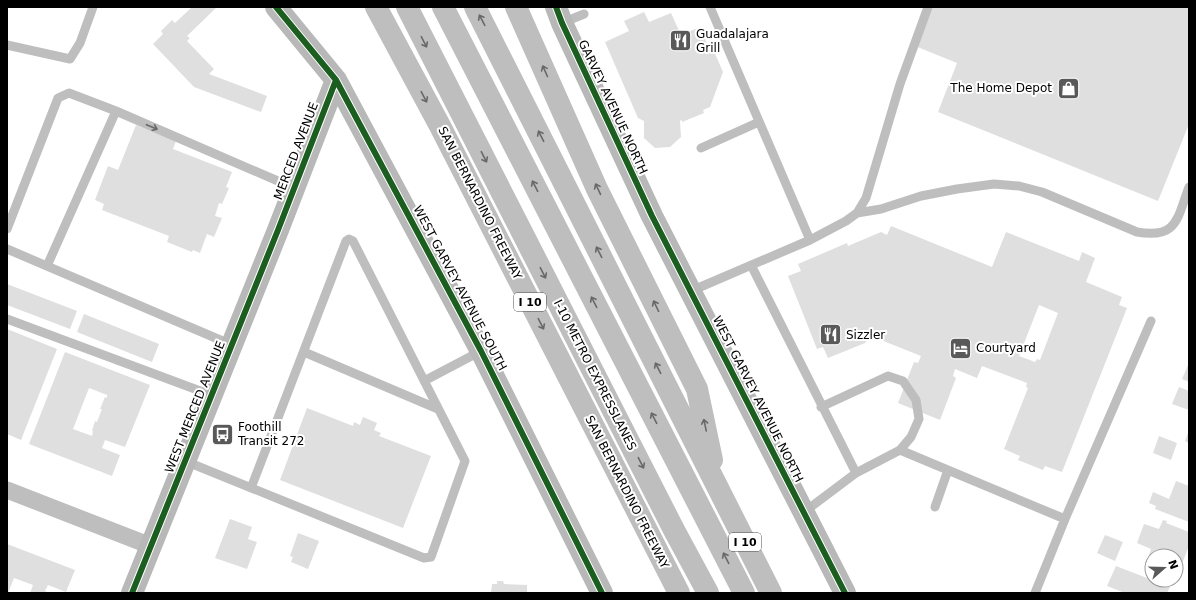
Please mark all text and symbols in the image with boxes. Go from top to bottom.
one-way arrow [477,14,485,26]
place label: Guadalajara Grill [696,27,769,55]
restaurant icon: Guadalajara Grill [667,28,693,54]
one-way arrow [421,35,429,47]
street label: GARVEY AVENUE NORTH [576,38,650,176]
one-way arrow [541,65,548,77]
shop icon: The Home Depot [1055,75,1081,101]
place label: The Home Depot [949,81,1052,95]
one-way arrow [421,91,429,103]
street label: MERCED AVENUE [271,100,321,202]
one-way arrow [145,123,157,131]
street label: SAN BERNARDINO FREEWAY [435,124,525,282]
one-way arrow [536,130,544,142]
one-way arrow [481,151,488,163]
one-way arrow [531,181,538,193]
one-way arrow [594,184,601,196]
street label: WEST GARVEY AVENUE SOUTH [410,203,510,373]
one-way arrow [595,247,602,259]
one-way arrow [540,267,547,279]
road number: I 10 [514,293,546,311]
one-way arrow [590,296,598,308]
street label: I-10 METRO EXPRESSLANES [551,297,639,453]
one-way arrow [652,300,659,312]
street label: WEST GARVEY AVENUE NORTH [710,313,806,485]
one-way arrow [538,318,546,330]
restaurant icon: Sizzler [818,322,844,348]
place label: Sizzler [846,328,885,342]
hotel icon: Courtyard [948,335,974,361]
street label: WEST MERCED AVENUE [162,339,228,475]
place label: Courtyard [976,341,1036,355]
one-way arrow [653,363,661,375]
one-way arrow [650,412,657,424]
street label: SAN BERNARDINO FREEWAY [582,413,672,571]
one-way arrow [700,419,708,432]
place label: Foothill Transit 272 [237,420,304,448]
bus stop icon: Foothill Transit 272 [210,421,236,447]
one-way arrow [637,457,645,469]
road number: I 10 [729,533,761,551]
north arrow [1144,548,1184,588]
one-way arrow [722,553,729,565]
text: N [1165,558,1181,571]

